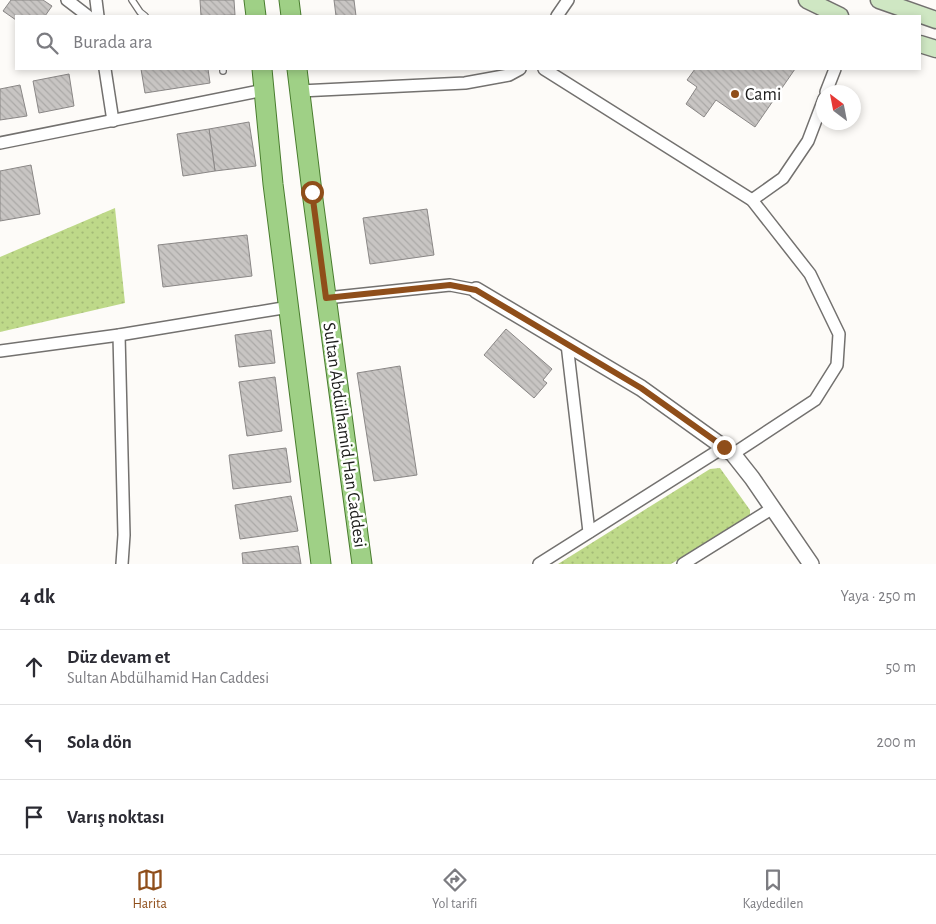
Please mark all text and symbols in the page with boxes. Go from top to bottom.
search box [15,15,921,70]
icon: search [33,29,61,57]
text: Burada ara [73,33,152,52]
north arrow [816,85,861,130]
place label: Cami [745,86,781,104]
marker: Cami [729,88,741,100]
route start [301,181,324,204]
street label: Sultan Abdülhamid Han Caddesi [319,321,369,549]
route end [713,436,736,459]
text: 4 dk [20,586,55,607]
text: Yaya · 250 m [841,588,916,604]
text: Düz devam et [67,648,170,667]
icon: ahead [20,653,48,681]
text: 50 m [885,659,916,675]
text: Sultan Abdülhamid Han Caddesi [67,670,269,686]
icon: left [20,728,48,756]
text: Sola dön [67,733,132,752]
text: 200 m [876,734,916,750]
icon: arrive [20,803,48,831]
text: Varış noktası [67,808,165,827]
tab: Harita [132,866,167,913]
tab: Yol tarifi [432,866,477,913]
tab: Kaydedilen [742,866,803,913]

